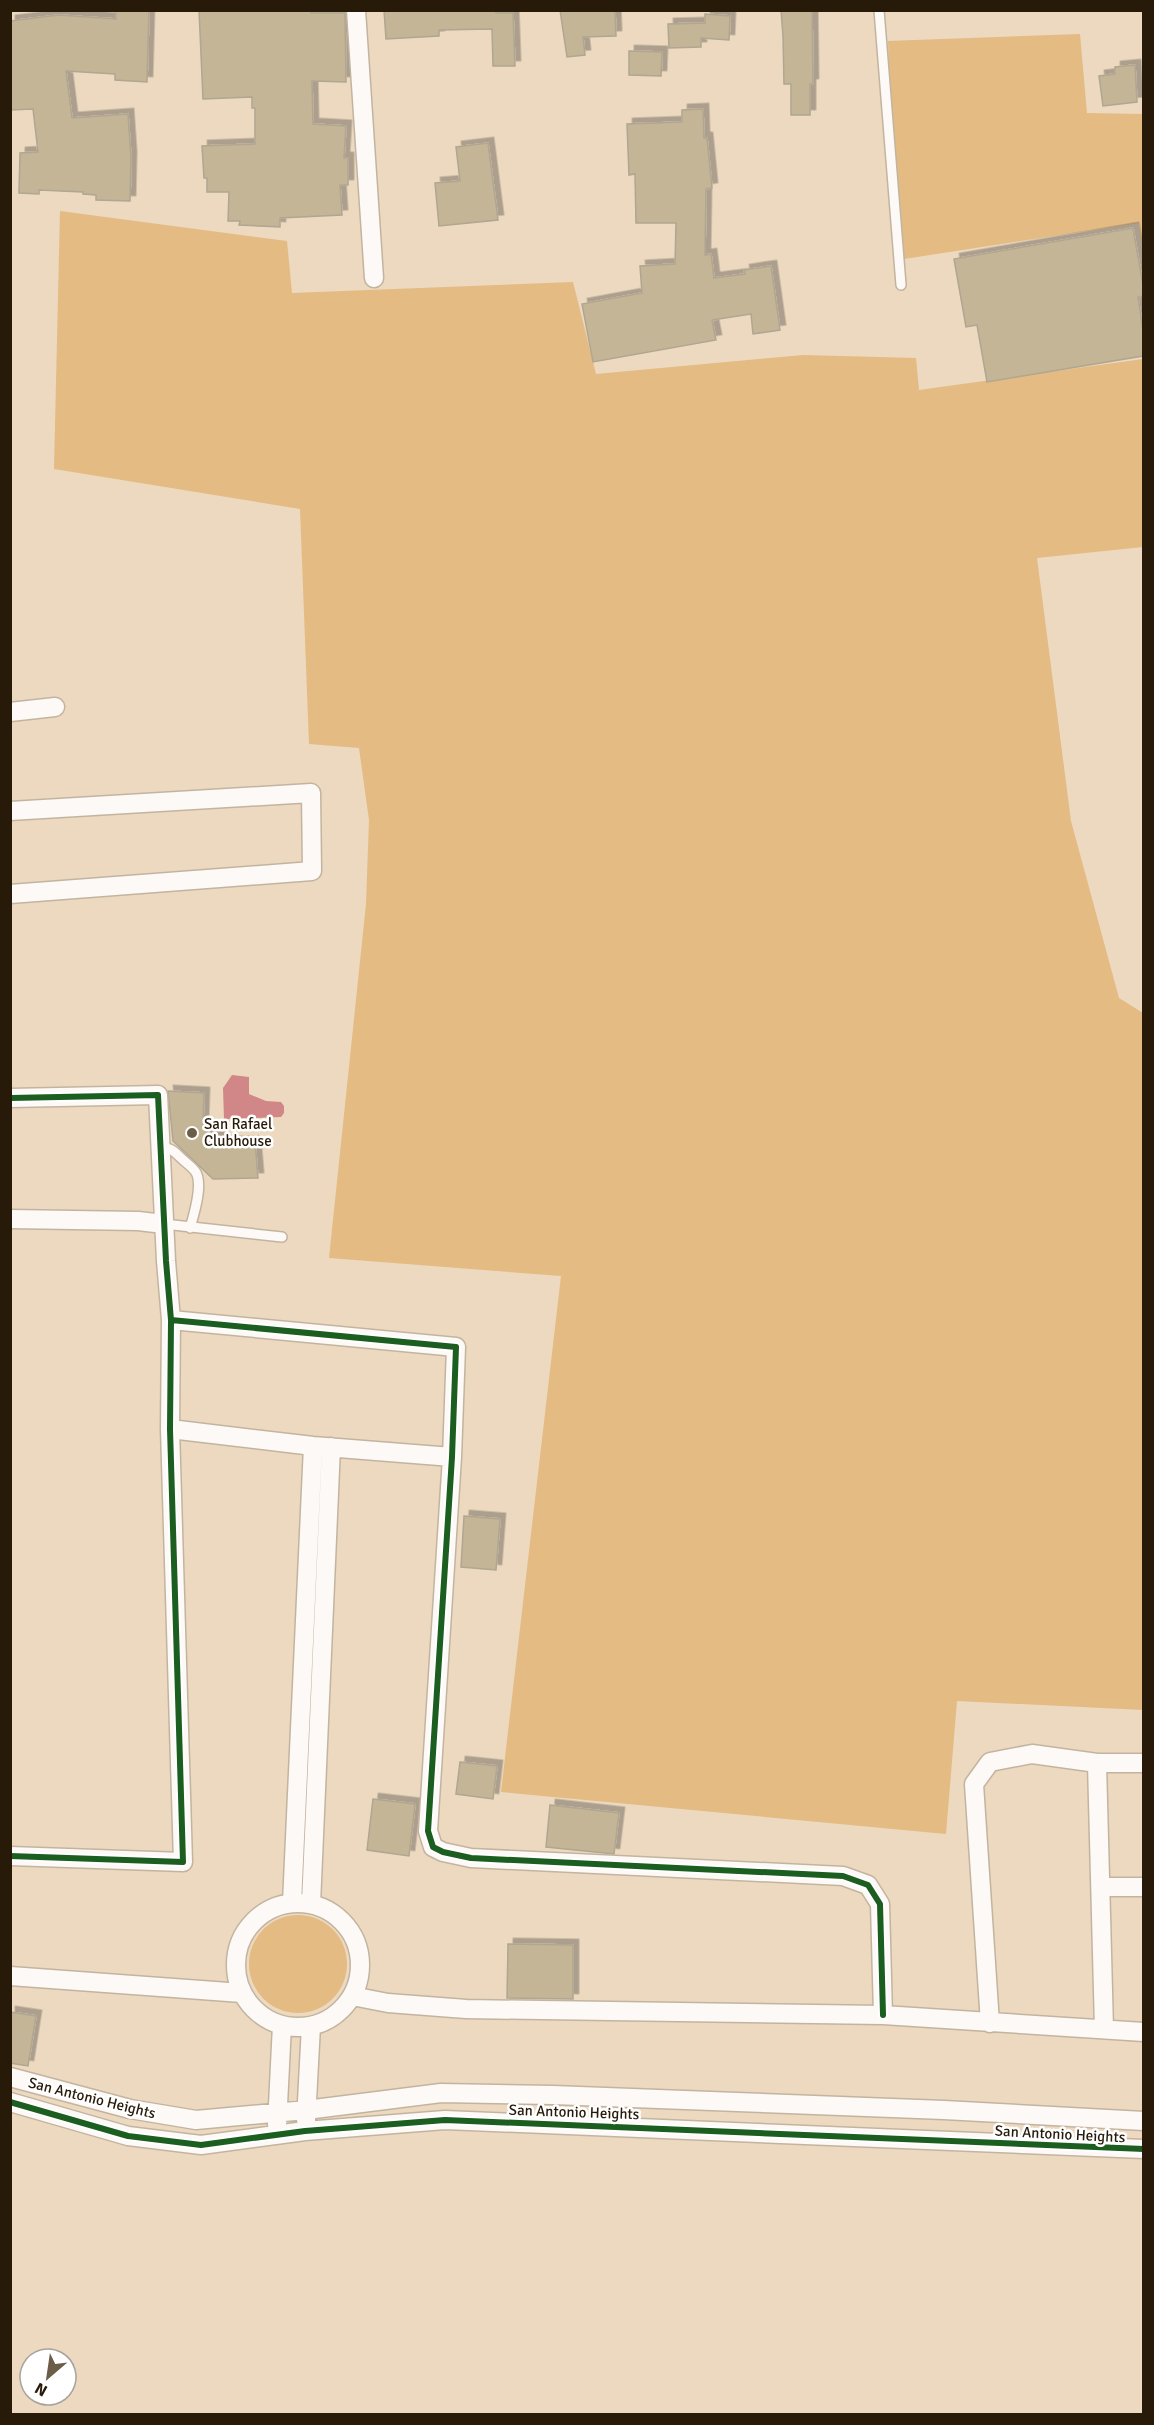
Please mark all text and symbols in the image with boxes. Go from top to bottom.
place label: San Rafael Clubhouse [204,1115,272,1150]
marker: San Rafael Clubhouse [185,1126,199,1140]
street label: San Antonio Heights [26,2073,158,2123]
street label: San Antonio Heights [508,2101,640,2123]
street label: San Antonio Heights [994,2122,1126,2146]
north arrow [18,2347,78,2407]
text: N [31,2378,51,2401]

